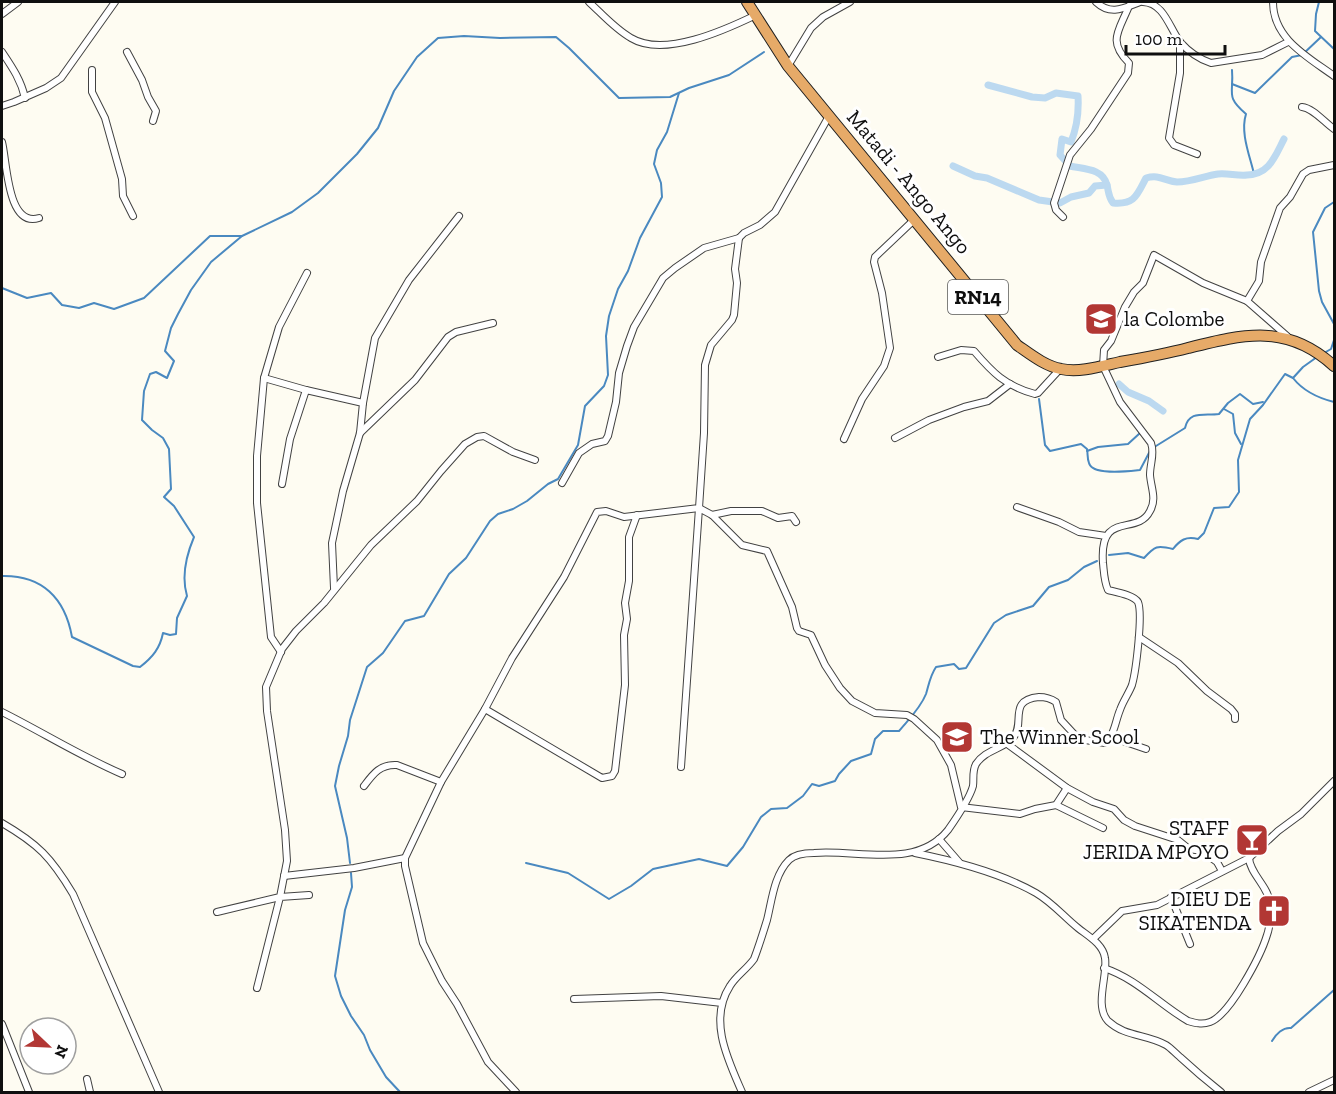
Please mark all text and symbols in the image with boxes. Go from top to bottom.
scale bar [1126,18,1225,56]
text: 100 m [1135,28,1183,50]
street label: Matadi - Ango Ango [842,105,977,259]
road number: RN14 [948,280,1008,314]
school or university icon: la Colombe [1083,301,1119,337]
place label: la Colombe [1124,306,1225,331]
school or university icon: The Winner Scool [939,719,975,755]
place label: The Winner Scool [980,724,1139,749]
place label: STAFF JERIDA MPOYO [1083,815,1229,864]
bar icon: STAFF JERIDA MPOYO [1234,822,1270,858]
place label: DIEU DE SIKATENDA [1138,886,1251,935]
church icon: DIEU DE SIKATENDA [1256,893,1292,929]
north arrow [18,1016,78,1076]
text: N [50,1042,72,1061]

